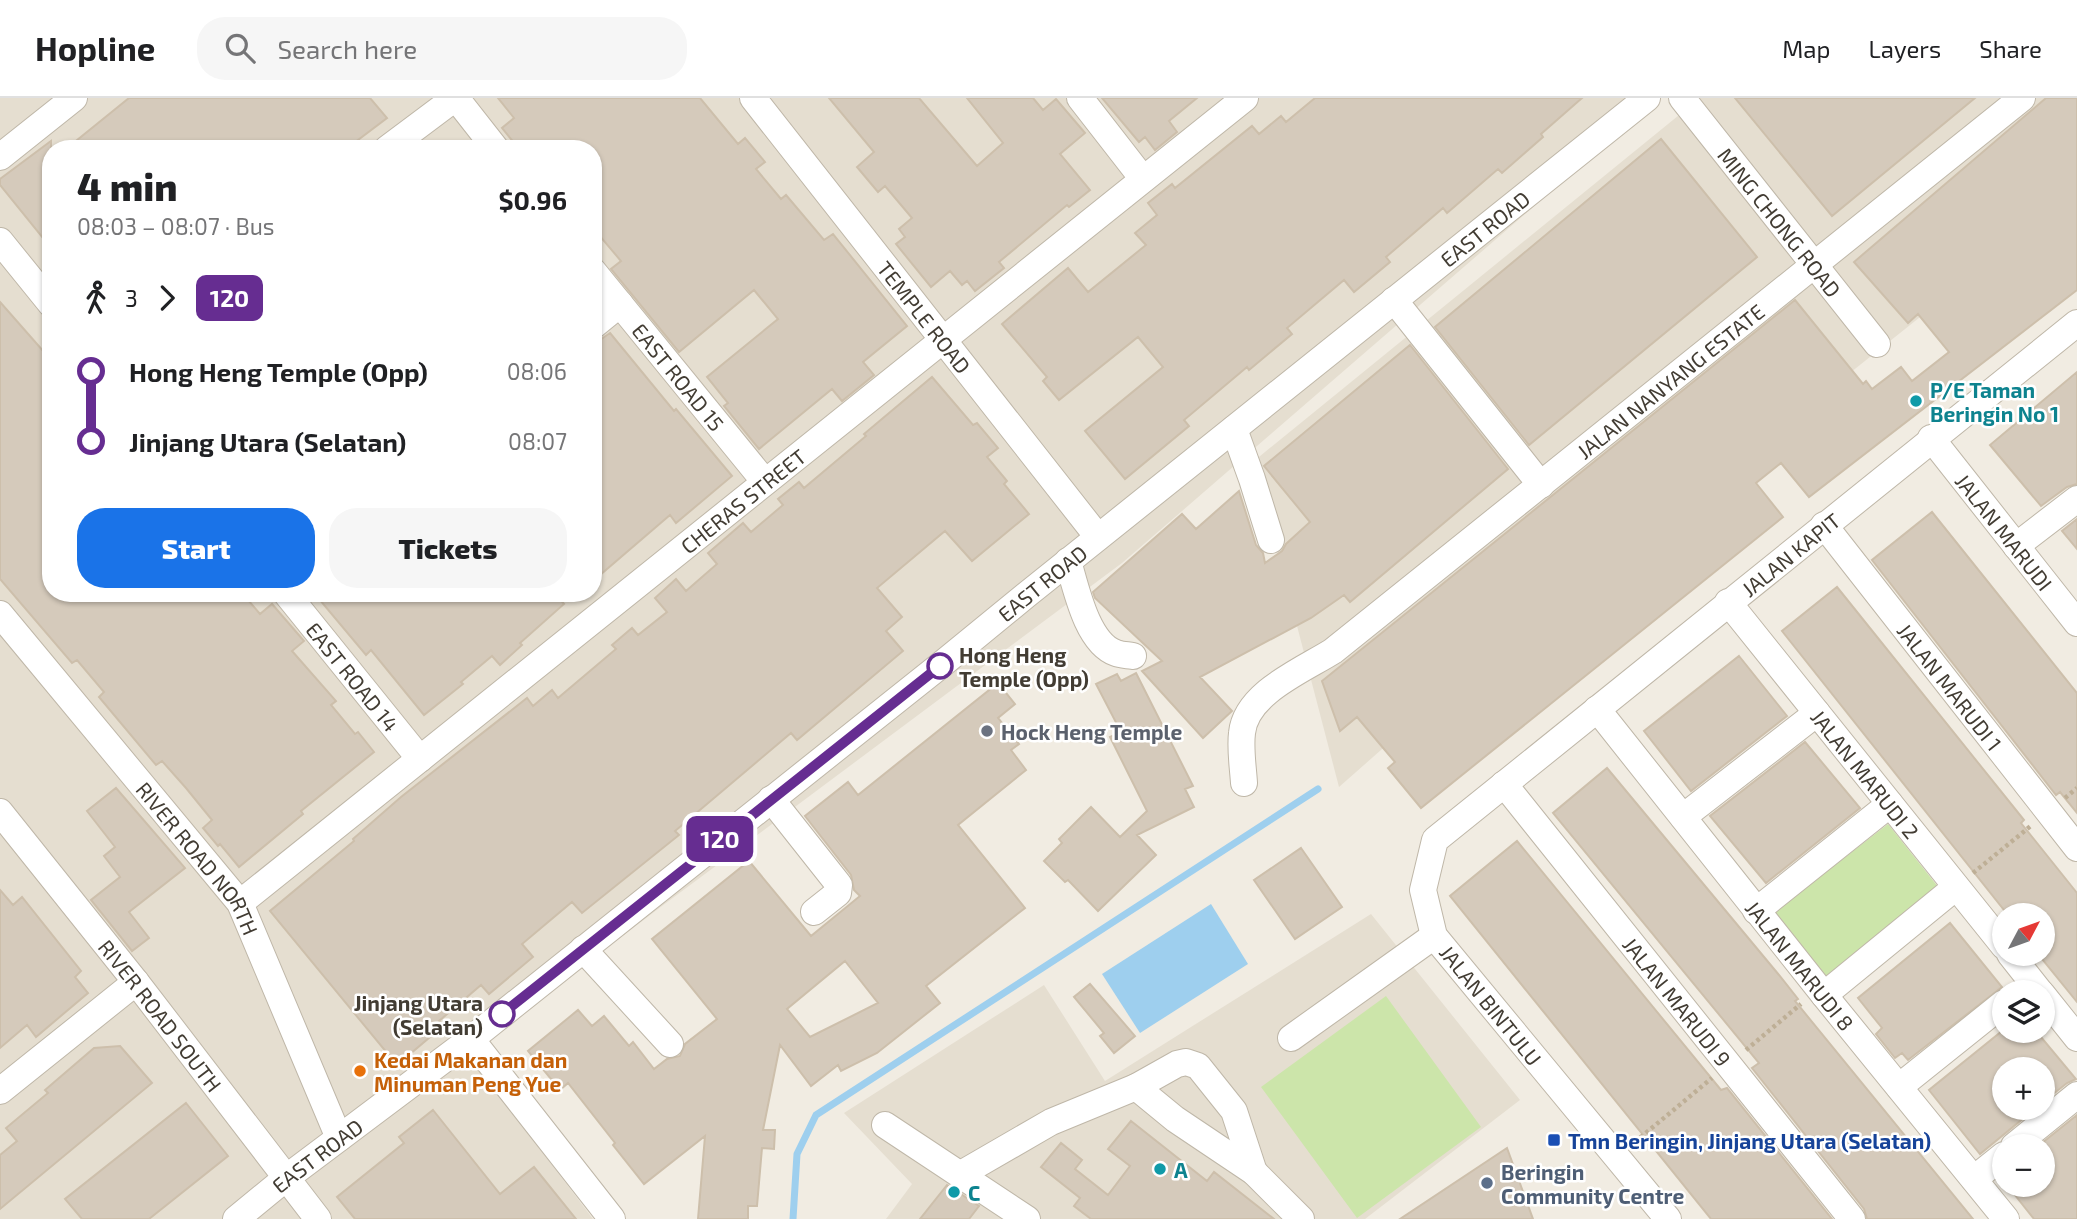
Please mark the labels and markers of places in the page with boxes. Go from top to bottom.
place label: P/E Taman Beringin No 1 [1930,377,2059,426]
marker: P/E Taman Beringin No 1 [1908,393,1924,409]
place label: Hong Heng Temple (Opp) [959,642,1089,691]
marker: Hong Heng Temple (Opp) [927,653,953,679]
place label: Hock Heng Temple [1001,719,1182,744]
marker: Hock Heng Temple [979,723,995,739]
place label: Jinjang Utara (Selatan) [354,990,483,1039]
marker: Jinjang Utara (Selatan) [489,1001,515,1027]
place label: Kedai Makanan dan Minuman Peng Yue [374,1047,567,1096]
marker: Kedai Makanan dan Minuman Peng Yue [352,1063,368,1079]
place label: Tmn Beringin, Jinjang Utara (Selatan) [1568,1128,1931,1153]
marker: Tmn Beringin, Jinjang Utara (Selatan) [1546,1132,1562,1148]
place label: A [1174,1157,1188,1182]
place label: Beringin Community Centre [1501,1159,1684,1209]
marker: A [1152,1161,1168,1177]
marker: Beringin Community Centre [1479,1175,1495,1191]
place label: C [968,1180,980,1205]
marker: C [946,1184,962,1200]

